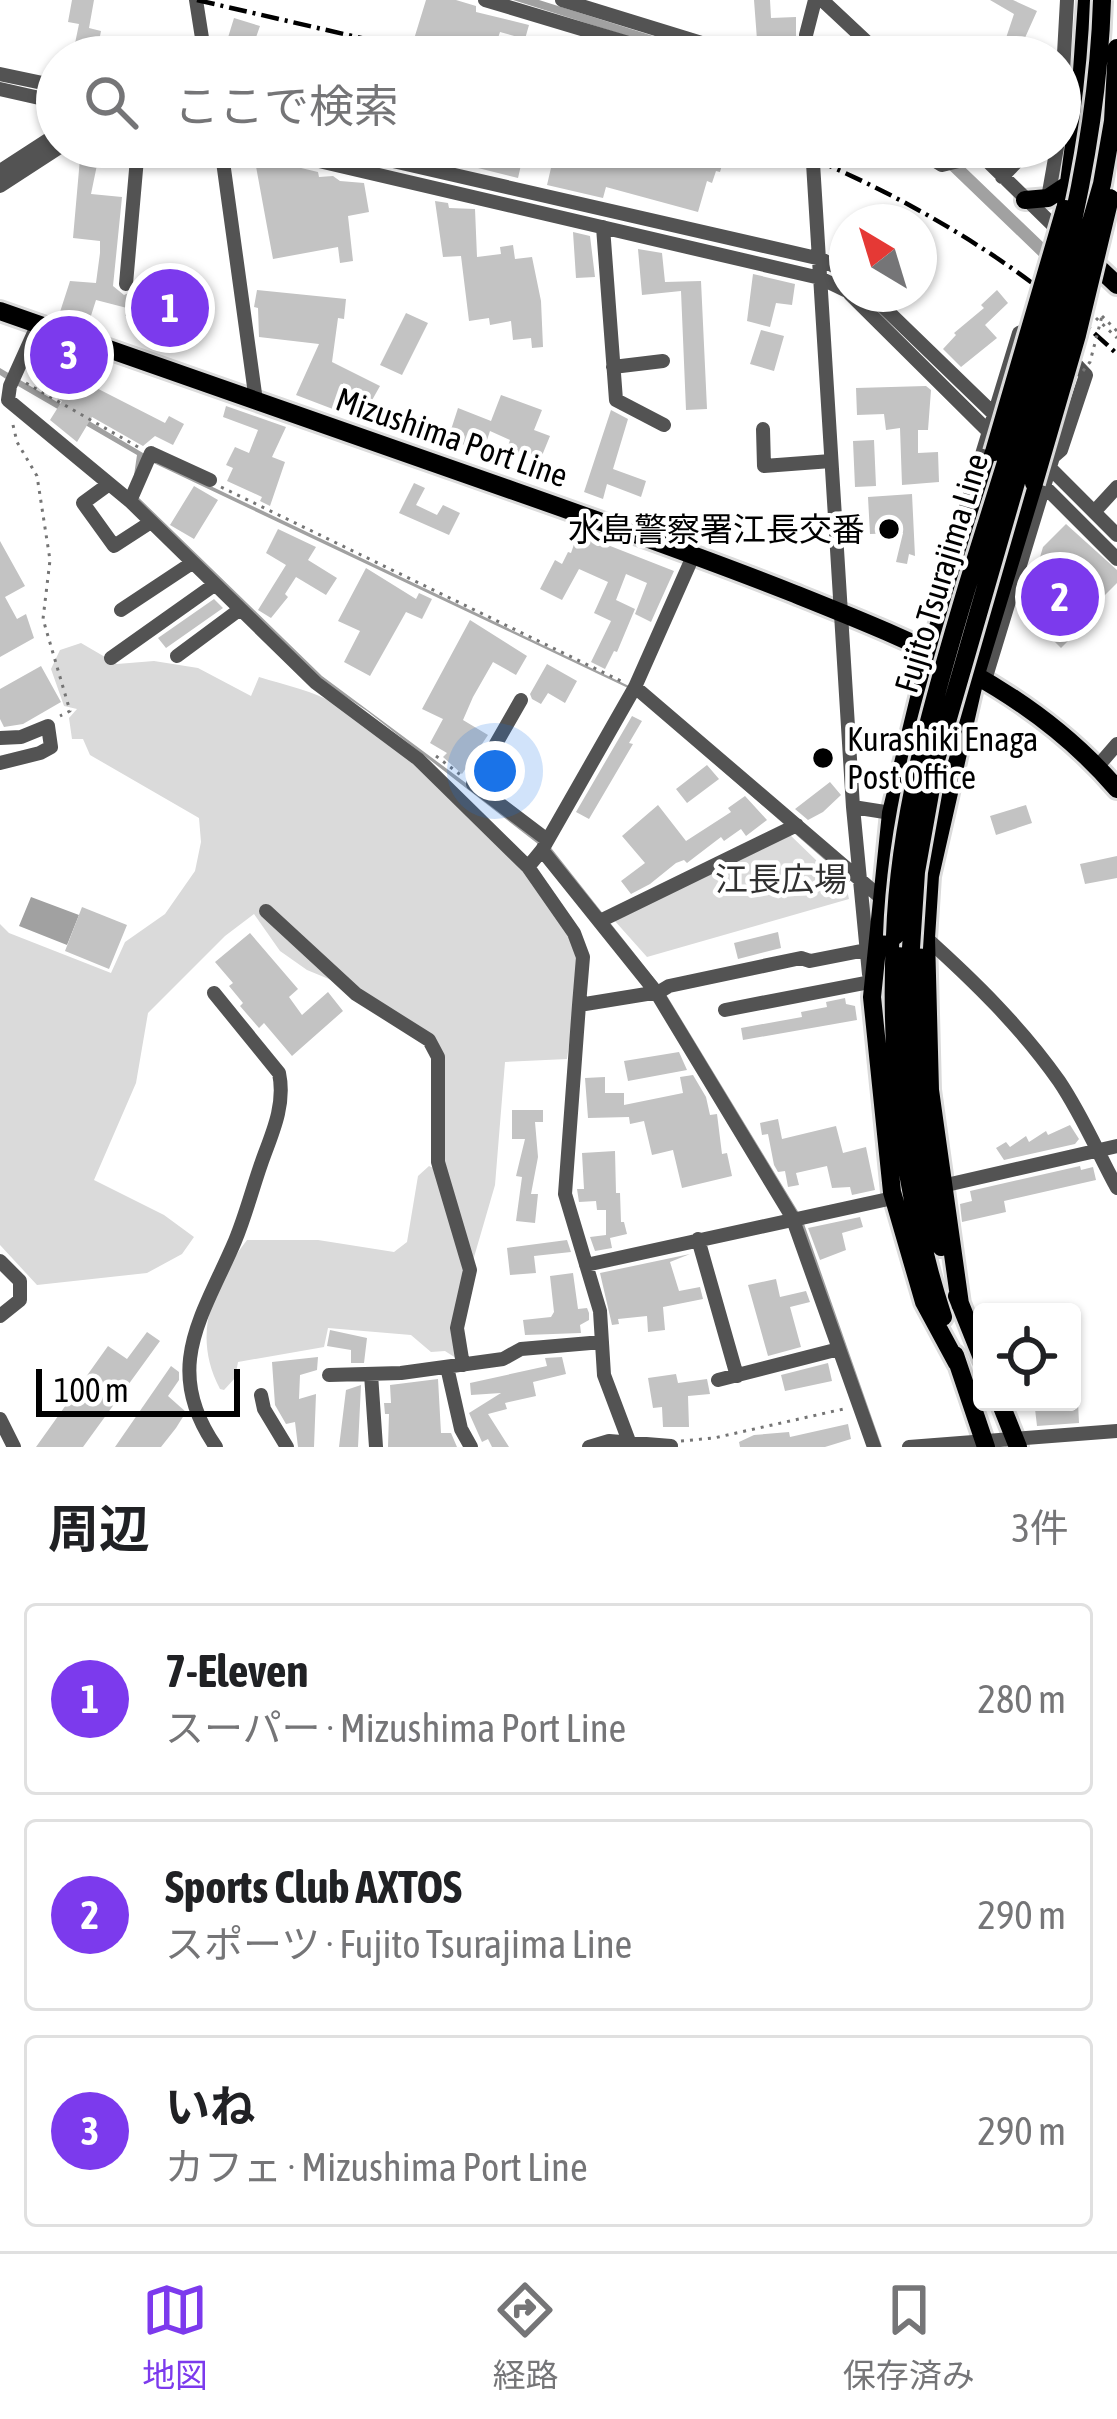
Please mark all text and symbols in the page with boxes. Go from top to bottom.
search box [36,36,1081,168]
icon: search [78,69,144,135]
text: ここで検索 [174,80,399,132]
north arrow [829,204,937,312]
pin: 1 [131,263,209,353]
pin: 3 [30,310,108,400]
street label: Mizushima Port Line [331,380,573,494]
street label: Fujito Tsurajima Line [887,449,995,697]
place label: 水島警察署江長交番 [568,510,865,548]
marker: 水島警察署江長交番 [876,516,902,542]
pin: 2 [1021,552,1099,642]
place label: Kurashiki Enaga Post Office [847,720,1038,796]
your location [465,741,525,801]
marker: Kurashiki Enaga Post Office [810,745,836,771]
park label: 江長広場 [715,860,847,898]
map controls [973,1303,1081,1411]
button: locate [973,1303,1081,1411]
scale bar [36,1363,240,1416]
text: 100 m [54,1371,129,1409]
text: 周辺 [48,1499,150,1558]
text: 3件 [1012,1506,1069,1550]
text: 7-Eleven [165,1645,308,1697]
text: 1 [81,1677,99,1721]
text: 280 m [978,1677,1066,1721]
text: スーパー · Mizushima Port Line [165,1706,626,1750]
text: Sports Club AXTOS [165,1861,462,1913]
text: 2 [81,1893,99,1937]
text: 290 m [978,1893,1066,1937]
text: スポーツ · Fujito Tsurajima Line [165,1922,632,1966]
text: いね [165,2081,255,2133]
text: 3 [81,2109,99,2153]
text: 290 m [978,2109,1066,2153]
text: カフェ · Mizushima Port Line [165,2145,588,2189]
tab: 地図 [142,2277,208,2397]
tab: 経路 [492,2277,558,2397]
tab: 保存済み [843,2277,975,2397]

